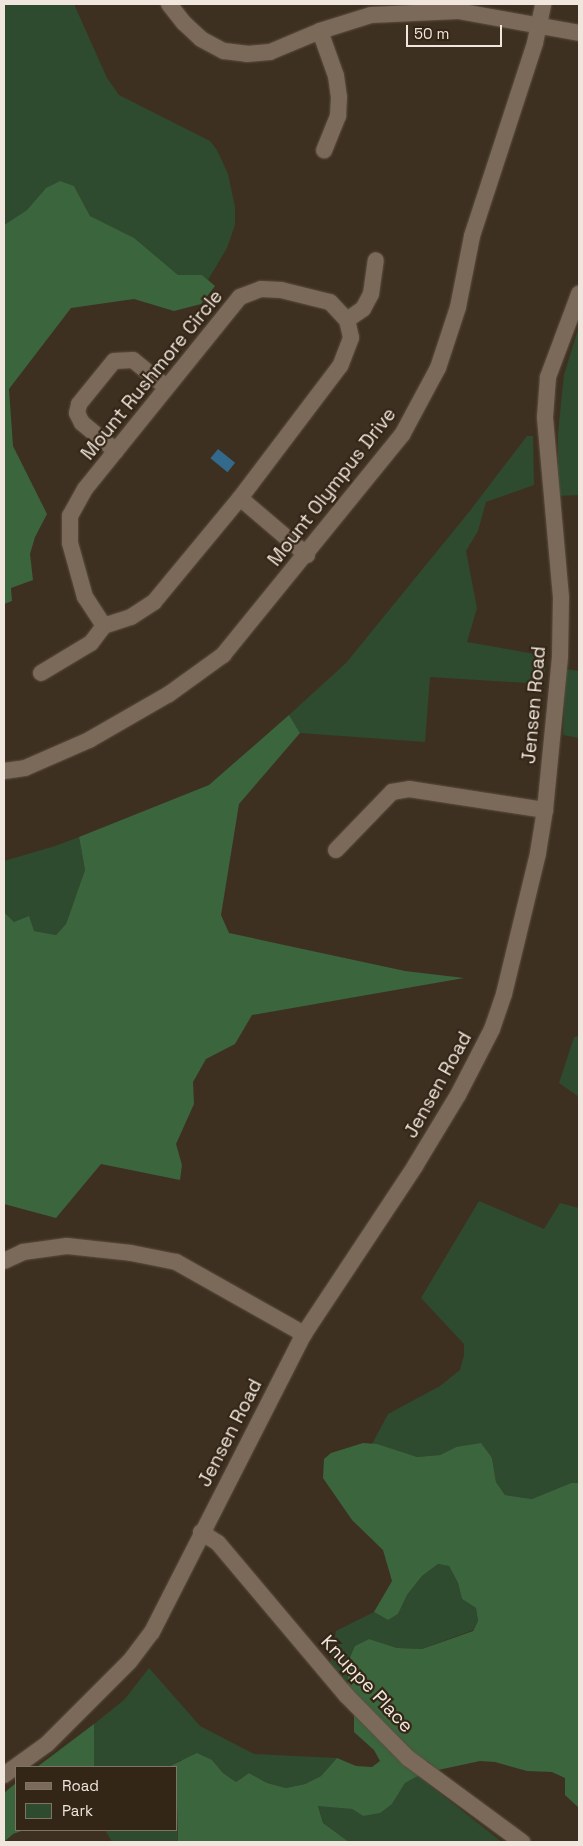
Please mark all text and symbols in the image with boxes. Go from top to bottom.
scale bar [408,15,504,47]
text: 50 m [414,24,449,43]
street label: Mount Rushmore Circle [76,285,228,465]
street label: Mount Olympus Drive [263,403,401,571]
street label: Jensen Road [517,645,551,765]
street label: Jensen Road [399,1028,477,1142]
street label: Jensen Road [193,1375,267,1491]
street label: Knuppe Place [316,1631,418,1737]
legend [15,1766,178,1831]
text: Road [62,1776,99,1795]
text: Park [62,1801,93,1820]

